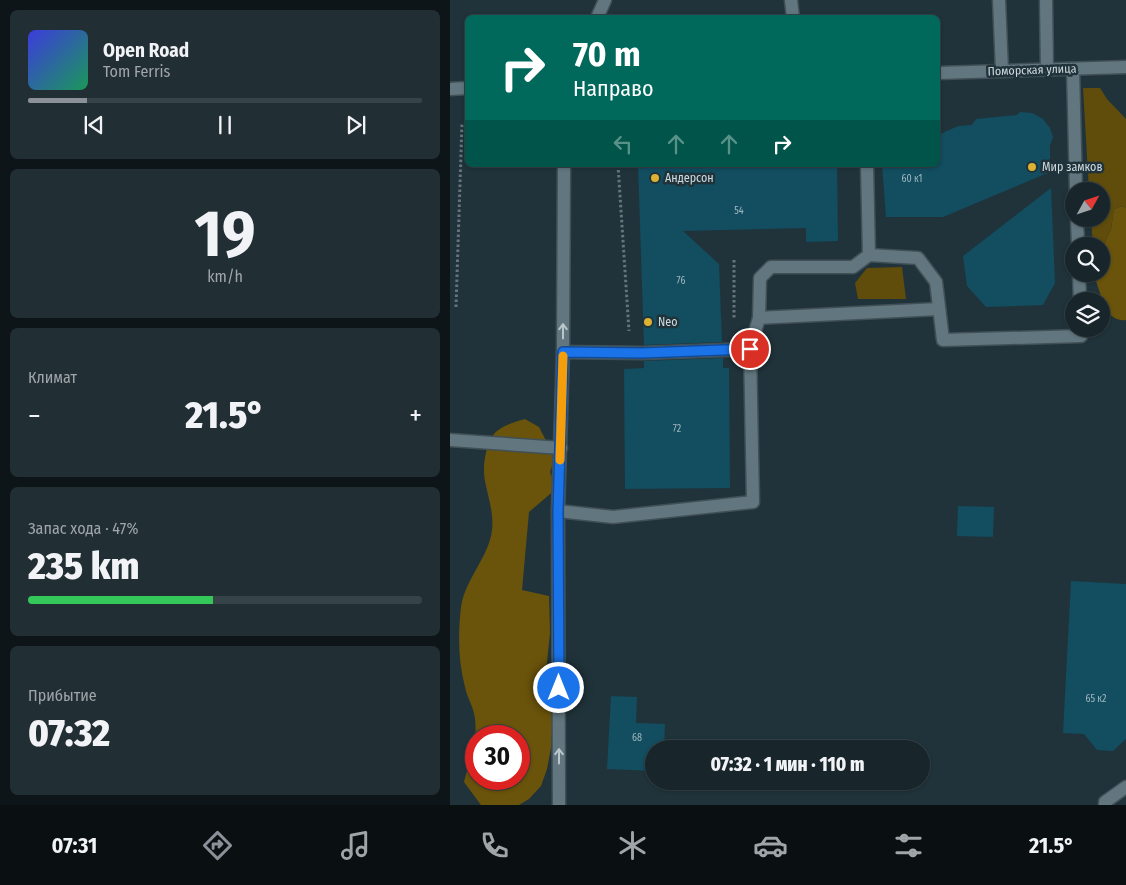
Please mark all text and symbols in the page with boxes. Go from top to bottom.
text: 70 m [573,33,641,75]
icon: right [490,35,555,100]
text: Open Road [103,39,189,62]
street label: Поморская улица [987,61,1077,79]
text: Tom Ferris [103,62,170,81]
text: Направо [573,75,654,102]
icon: previous [80,111,108,139]
icon: pause [211,111,239,139]
icon: next [342,111,370,139]
icon: left [609,130,637,158]
icon: ahead [662,130,690,158]
icon: ahead [715,130,743,158]
icon: right [768,130,796,158]
place label: Мир замков [1042,160,1102,174]
marker: Мир замков [1026,161,1038,173]
place label: Андерсон [665,171,714,185]
marker: Андерсон [649,172,661,184]
house number: 60 к1 [902,173,923,185]
north arrow [1065,182,1110,228]
map controls [1065,182,1110,337]
text: 19 [194,195,256,273]
house number: 54 [734,205,744,217]
button: search [1065,237,1110,282]
text: km/h [207,267,243,286]
house number: 76 [677,275,685,287]
button: layers [1065,292,1110,337]
place label: Neo [658,315,678,329]
marker: Neo [642,316,654,328]
one-way arrow [558,324,568,340]
pin [729,328,771,370]
icon: arrive [736,335,764,363]
text: Климат [28,368,77,387]
text: 21.5° [185,392,265,438]
text: − [28,399,41,432]
text: + [409,399,422,432]
house number: 72 [673,423,682,435]
text: Запас хода · 47% [28,519,138,538]
text: 235 km [28,543,140,589]
position arrow [532,661,584,713]
text: Прибытие [28,686,97,705]
house number: 65 к2 [1086,693,1107,705]
text: 07:32 [28,710,110,756]
speed limit sign: 30 [465,725,530,790]
house number: 68 [632,732,642,744]
one-way arrow [554,749,564,765]
text: 07:32 · 1 мин · 110 m [711,753,864,776]
icon: directions [200,828,235,863]
icon: music [338,828,373,863]
icon: phone [477,828,512,863]
icon: climate [615,828,650,863]
icon: car [753,828,788,863]
icon: filters [891,828,926,863]
text: 07:31 [52,832,97,859]
text: 21.5° [1029,832,1074,859]

